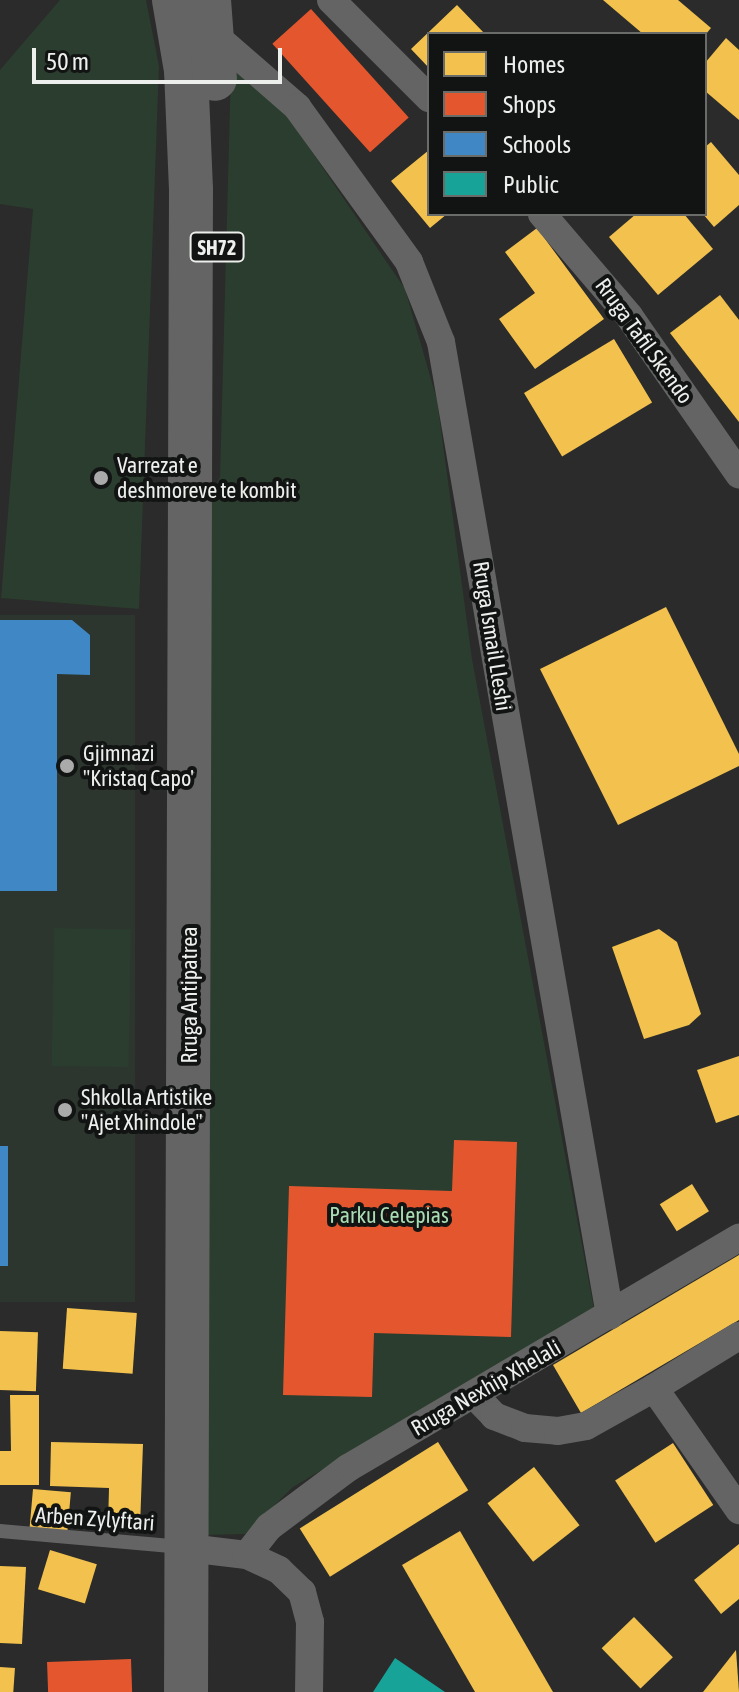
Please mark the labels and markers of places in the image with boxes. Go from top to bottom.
place label: Varrezat e deshmoreve te kombit [117,452,296,504]
marker: Varrezat e deshmoreve te kombit [92,469,110,487]
place label: Gjimnazi ''Kristaq Capo' [83,740,194,792]
marker: Gjimnazi ''Kristaq Capo' [58,757,76,775]
place label: Shkolla Artistike ''Ajet Xhindole'' [81,1084,212,1136]
marker: Shkolla Artistike ''Ajet Xhindole'' [56,1101,74,1119]

